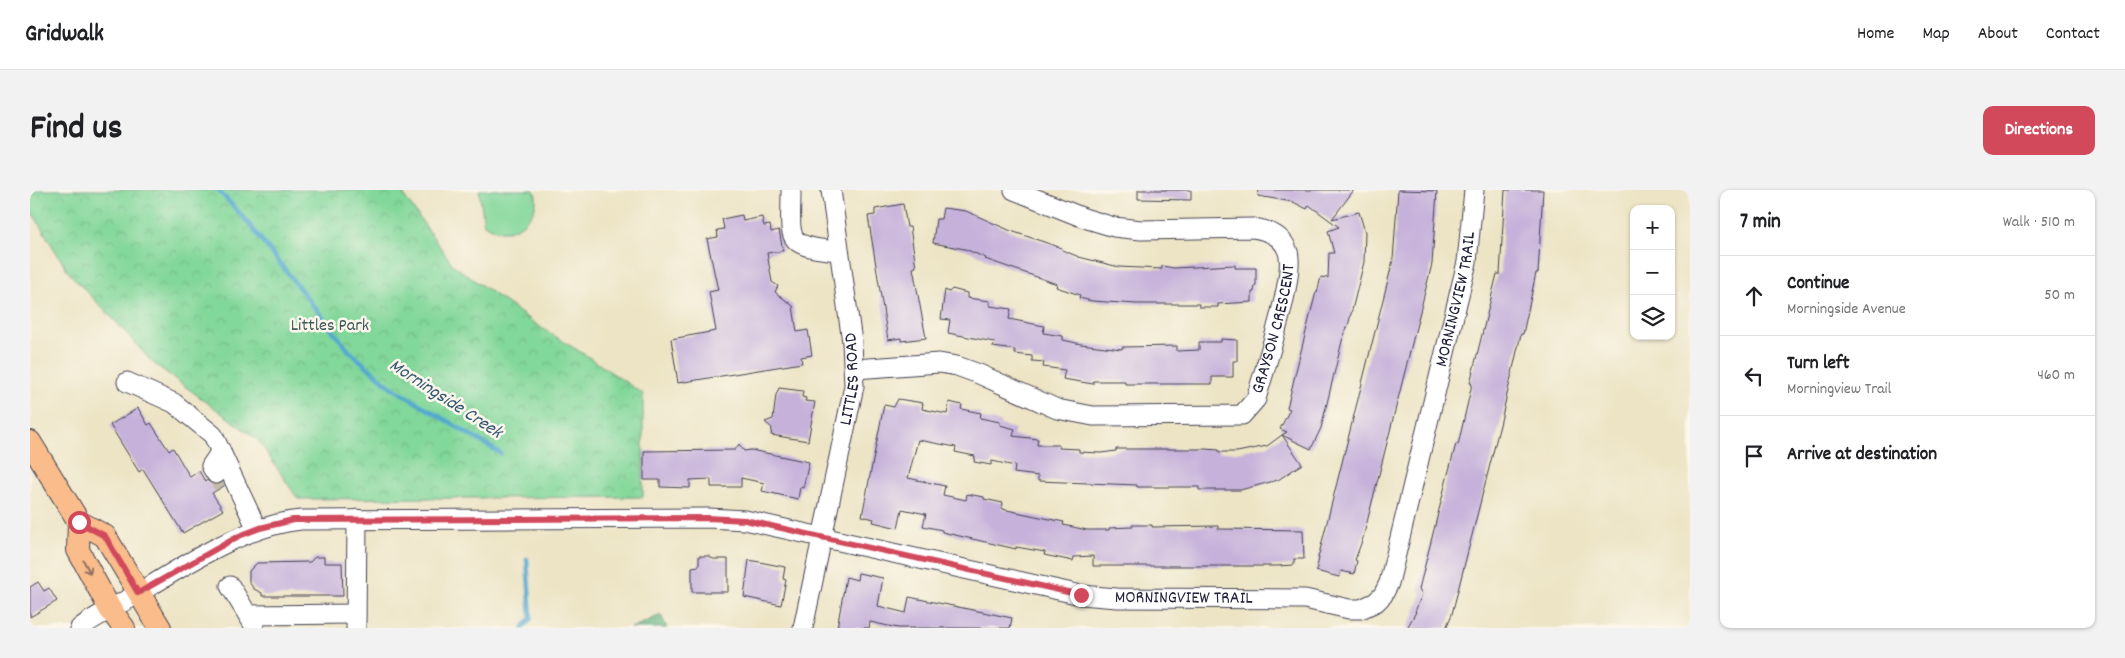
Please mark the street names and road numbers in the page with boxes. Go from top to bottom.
street label: MORNINGVIEW TRAIL [1429,230,1482,370]
street label: GRAYSON CRESCENT [1246,263,1302,397]
street label: LITTLES ROAD [834,331,867,428]
street label: MORNINGVIEW TRAIL [1115,585,1253,611]

